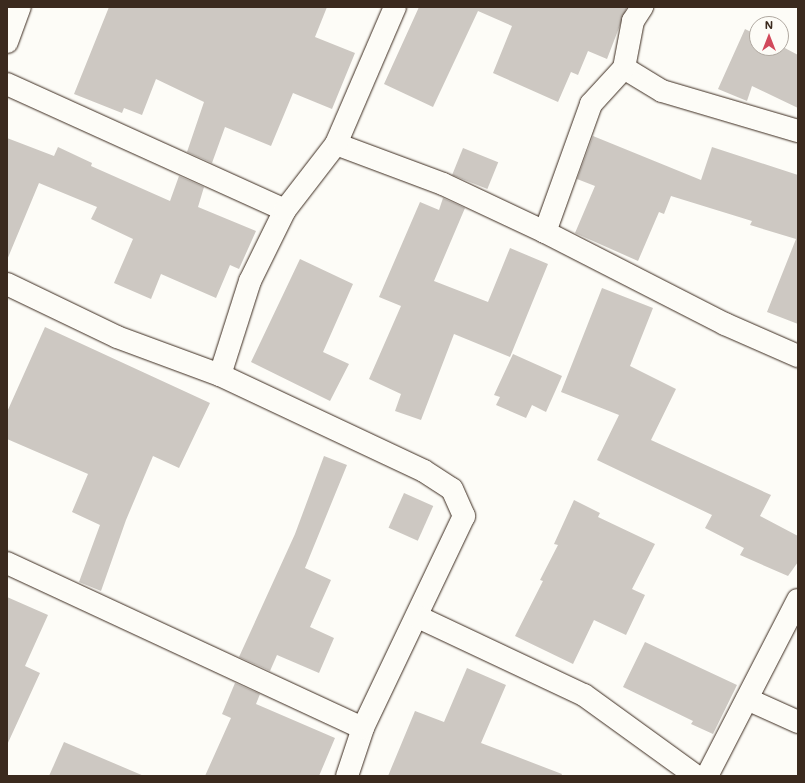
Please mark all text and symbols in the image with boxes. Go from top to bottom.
north arrow [749,16,789,56]
text: N [765,17,773,32]

